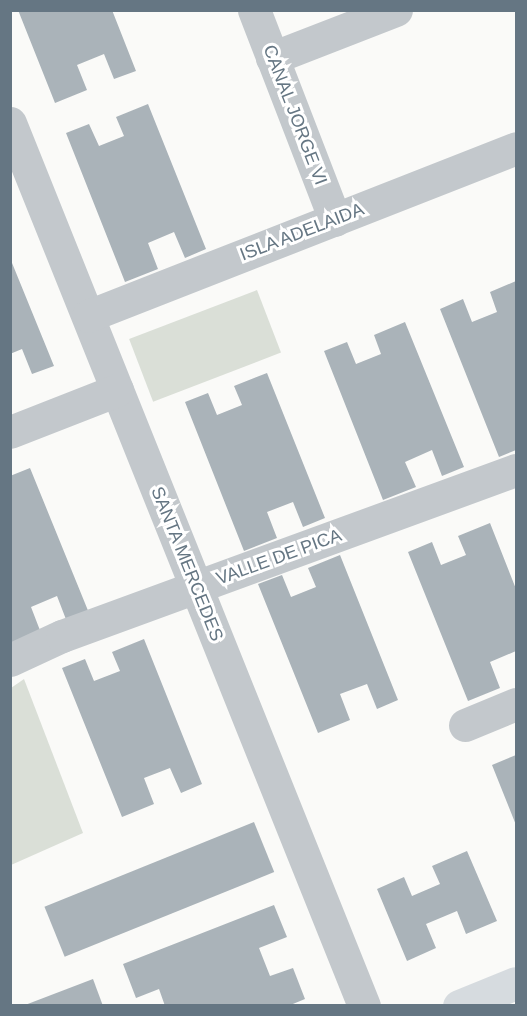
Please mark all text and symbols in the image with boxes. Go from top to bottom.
street label: CANAL JORGE VI [258,42,332,188]
street label: ISLA ADELAIDA [236,198,368,266]
street label: SANTA MERCEDES [146,483,228,645]
street label: VALLE DE PICA [213,524,345,590]

